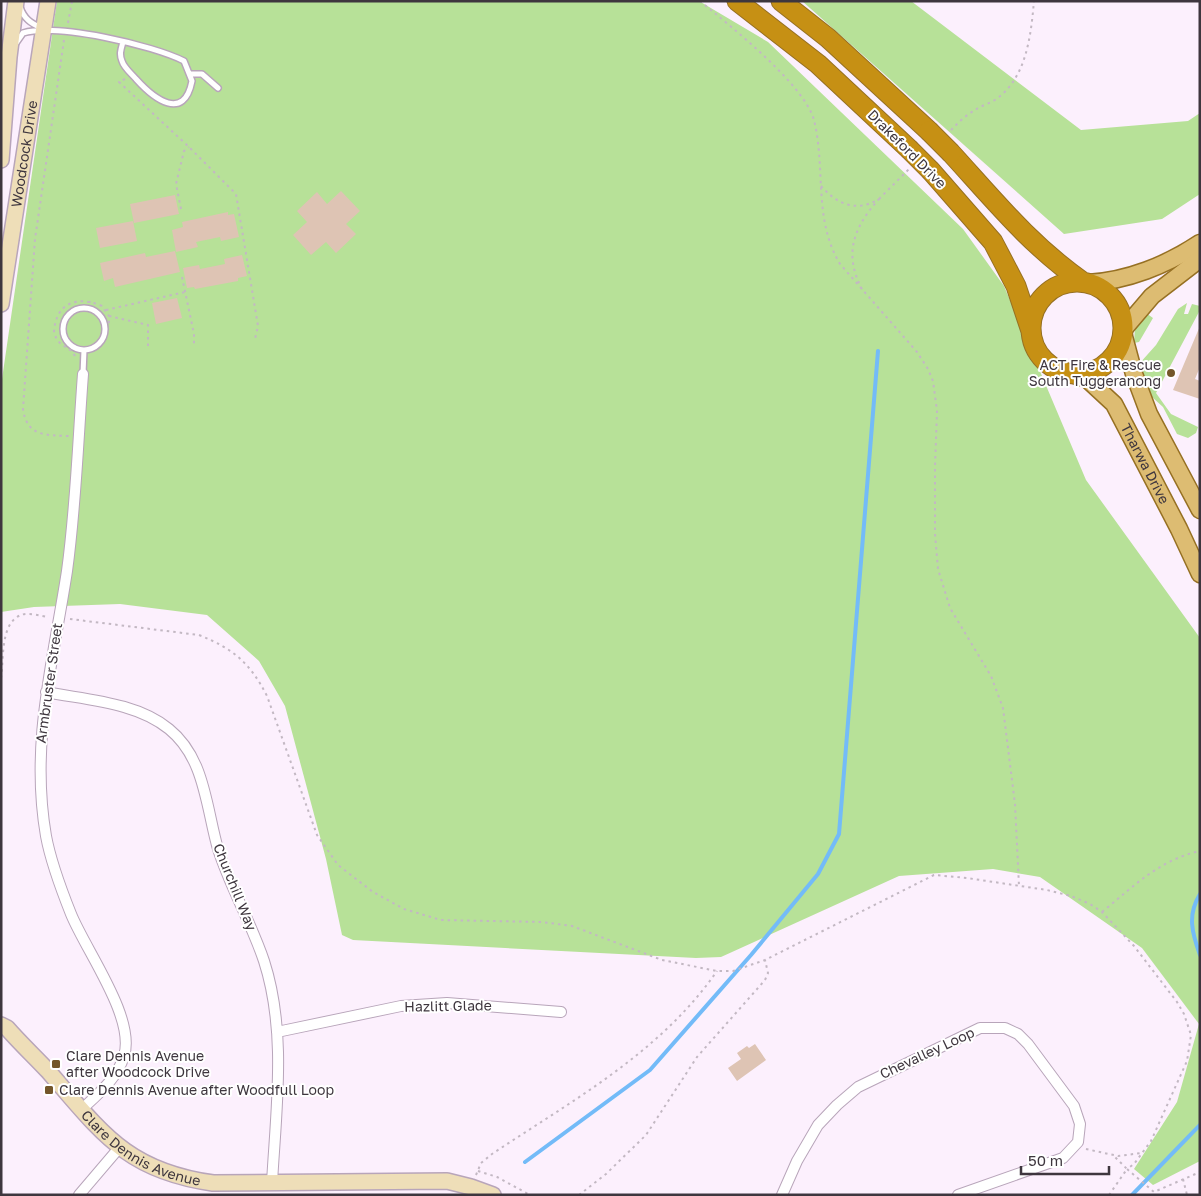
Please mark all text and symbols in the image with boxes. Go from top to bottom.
street label: Woodcock Drive [7,99,40,208]
street label: Drakeford Drive [865,106,950,191]
place label: ACT Fire & Rescue South Tuggeranong [1029,356,1161,389]
marker: ACT Fire & Rescue South Tuggeranong [1165,367,1177,379]
street label: Tharwa Drive [1118,420,1173,507]
street label: Armbruster Street [32,622,65,744]
street label: Churchill Way [210,841,261,933]
street label: Hazlitt Glade [404,996,492,1015]
street label: Chevalley Loop [877,1023,977,1082]
place label: Clare Dennis Avenue after Woodcock Drive [66,1047,210,1080]
marker: Clare Dennis Avenue after Woodcock Drive [50,1058,62,1070]
place label: Clare Dennis Avenue after Woodfull Loop [59,1081,334,1098]
marker: Clare Dennis Avenue after Woodfull Loop [43,1084,55,1096]
street label: Clare Dennis Avenue [78,1106,202,1189]
scale bar [1021,1144,1108,1176]
text: 50 m [1028,1151,1063,1169]

